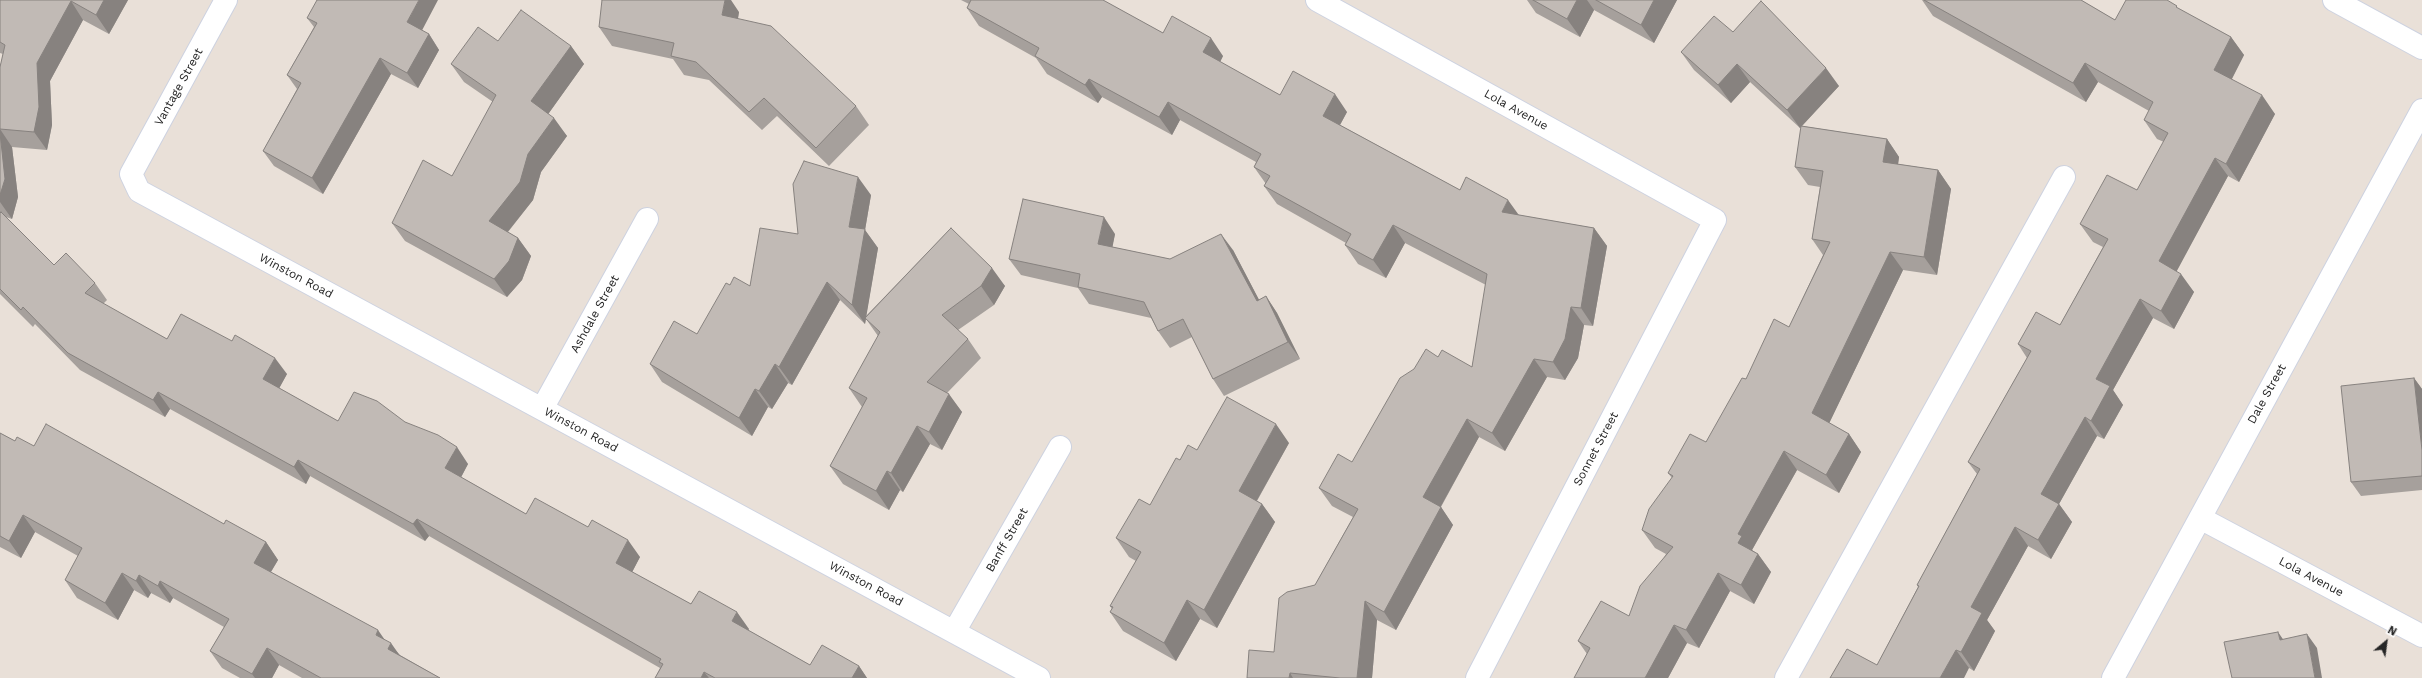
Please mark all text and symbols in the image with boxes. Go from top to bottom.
street label: Vantage Street [152,46,206,128]
street label: Lola Avenue [1481,86,1551,134]
street label: Winston Road [257,251,335,301]
street label: Ashdale Street [568,273,622,355]
street label: Dale Street [2245,362,2289,426]
street label: Winston Road [542,405,620,455]
street label: Sonnet Street [1570,410,1622,488]
street label: Banff Street [983,505,1031,575]
street label: Lola Avenue [2276,554,2346,600]
street label: Winston Road [827,559,905,609]
north arrow [2366,622,2406,662]
text: N [2385,623,2399,639]

